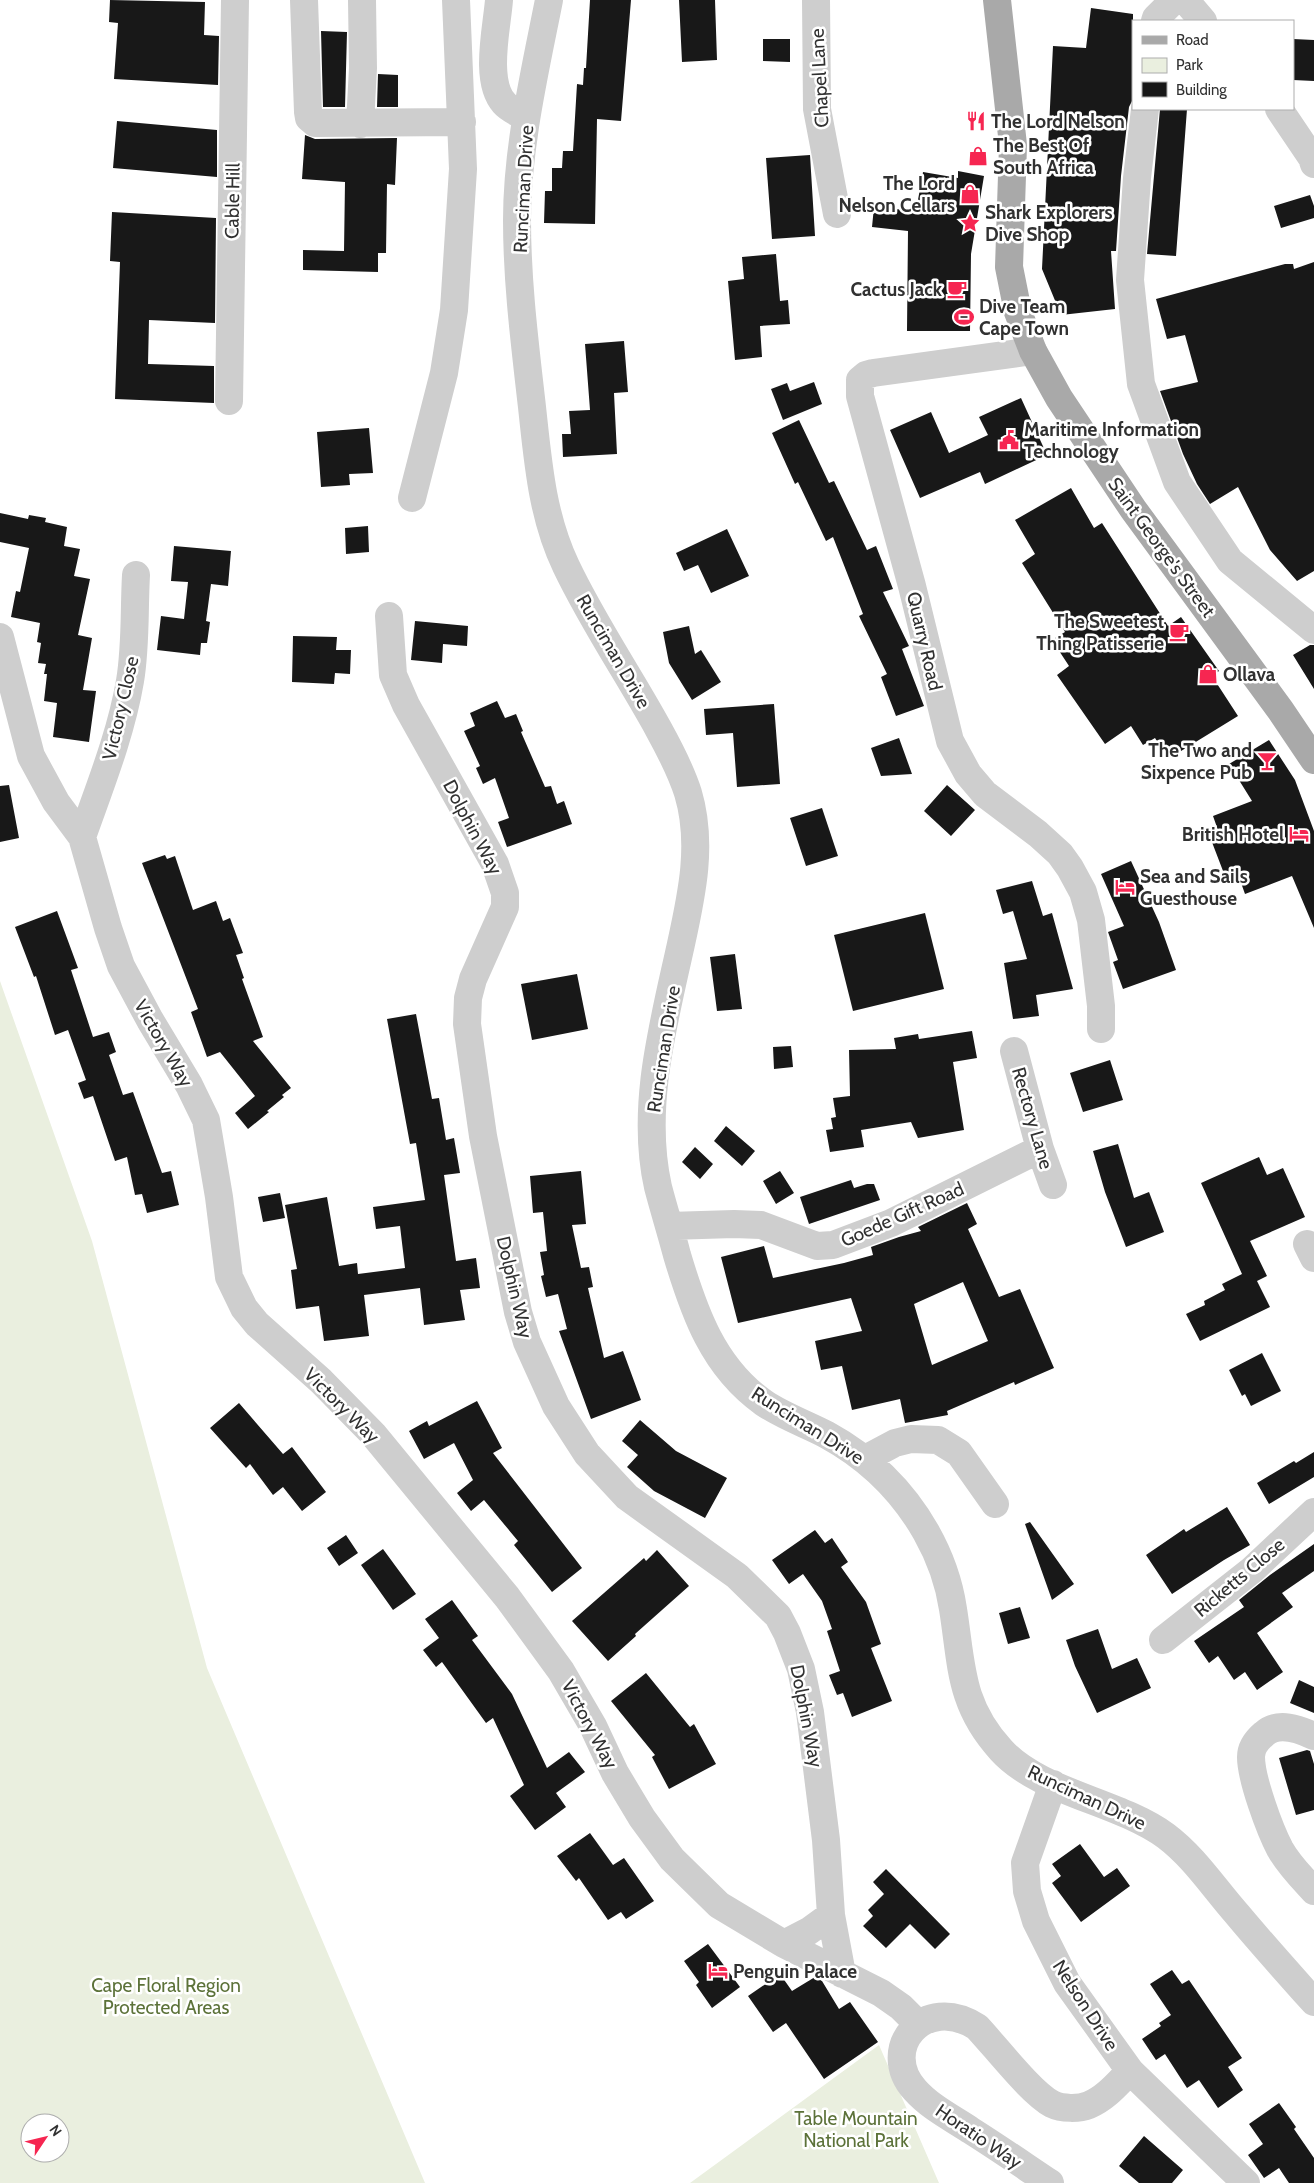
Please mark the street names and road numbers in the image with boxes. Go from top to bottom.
street label: Chapel Lane [805,28,834,128]
street label: Runciman Drive [509,124,538,253]
street label: Cable Hill [220,162,245,239]
street label: Saint George's Street [1103,473,1220,622]
street label: Quarry Road [902,589,947,693]
street label: Runciman Drive [572,590,656,713]
street label: Victory Close [97,654,144,762]
street label: Dolphin Way [438,776,507,879]
street label: Runciman Drive [642,984,685,1114]
street label: Victory Way [129,995,198,1091]
street label: Rectory Lane [1007,1064,1058,1172]
street label: Goede Gift Road [837,1177,967,1252]
street label: Dolphin Way [492,1234,538,1341]
street label: Victory Way [299,1363,384,1448]
street label: Runciman Drive [747,1382,868,1469]
street label: Ricketts Close [1189,1533,1289,1622]
street label: Dolphin Way [785,1663,828,1770]
street label: Victory Way [557,1676,623,1773]
street label: Runciman Drive [1024,1760,1150,1835]
street label: Nelson Drive [1048,1956,1123,2055]
street label: Horatio Way [931,2099,1027,2174]

